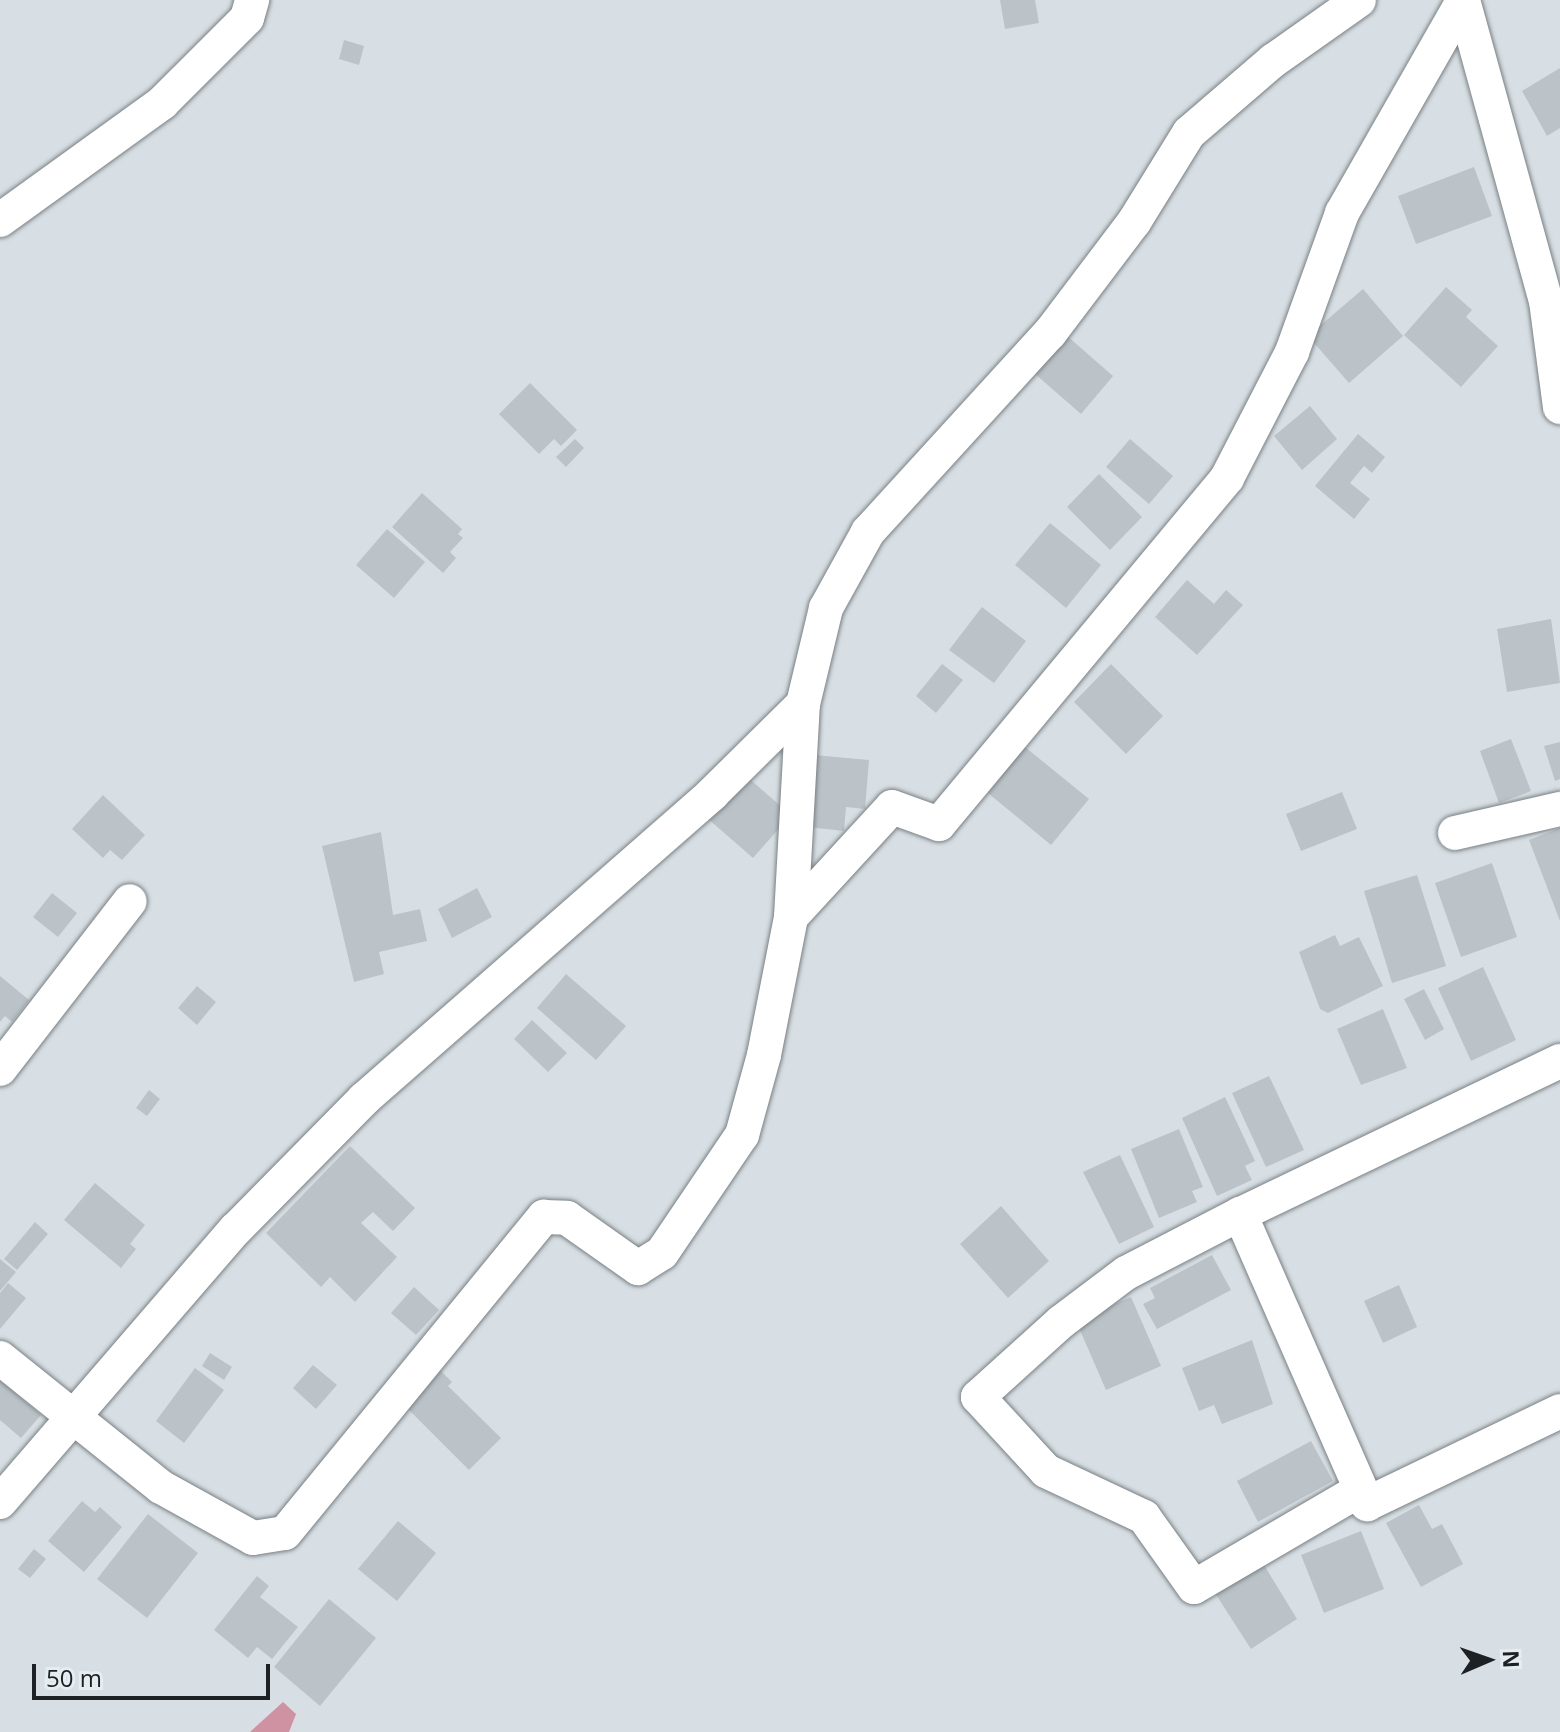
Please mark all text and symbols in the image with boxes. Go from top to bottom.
north arrow [1448,1620,1528,1700]
scale bar [36,1648,274,1698]
text: N [1497,1650,1527,1669]
text: 50 m [46,1661,102,1694]

